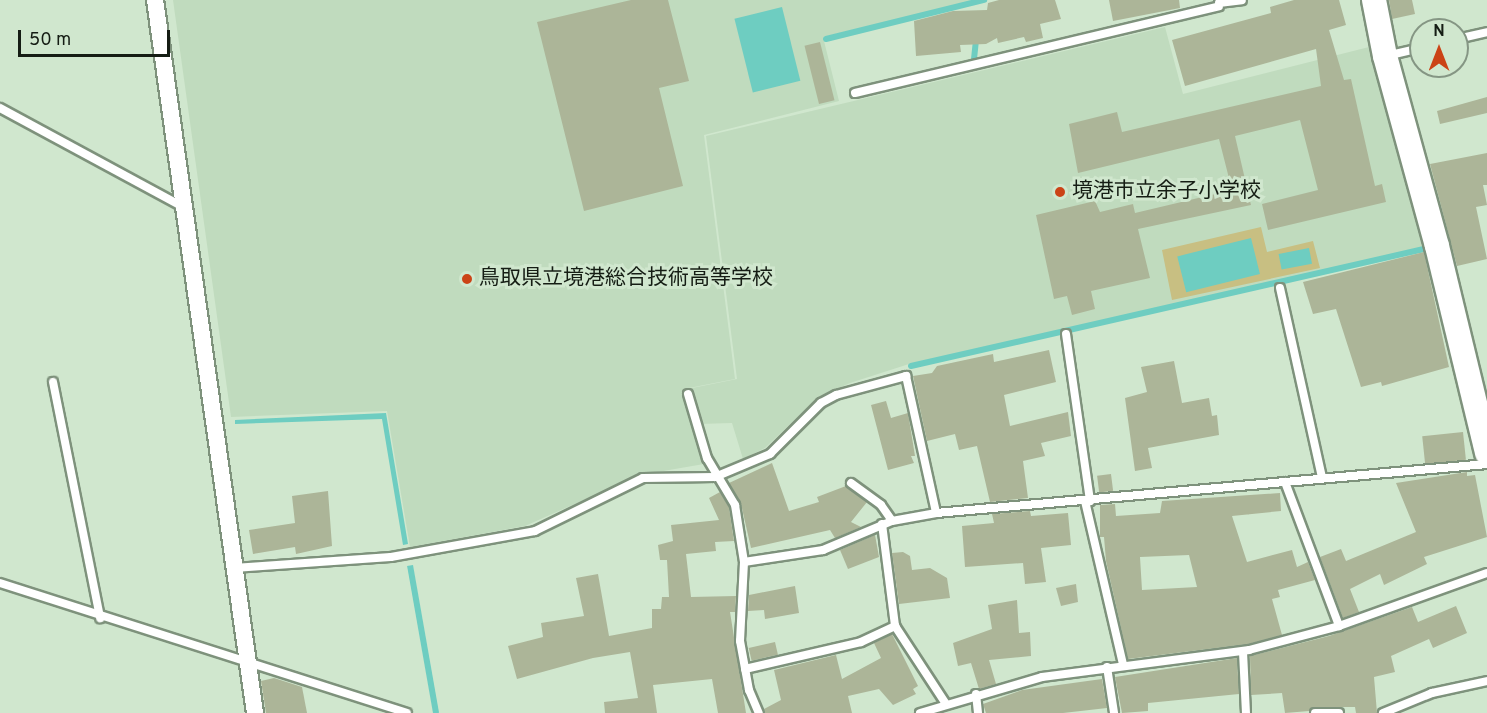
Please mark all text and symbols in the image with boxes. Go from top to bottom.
scale bar [21,18,172,56]
north arrow [1409,18,1469,78]
text: N [1433,22,1445,42]
text: 50 m [29,29,71,52]
place label: 境港市立余子小学校 [1072,179,1261,205]
marker: 境港市立余子小学校 [1053,185,1067,199]
place label: 鳥取県立境港総合技術高等学校 [479,266,773,292]
marker: 鳥取県立境港総合技術高等学校 [460,272,474,286]

